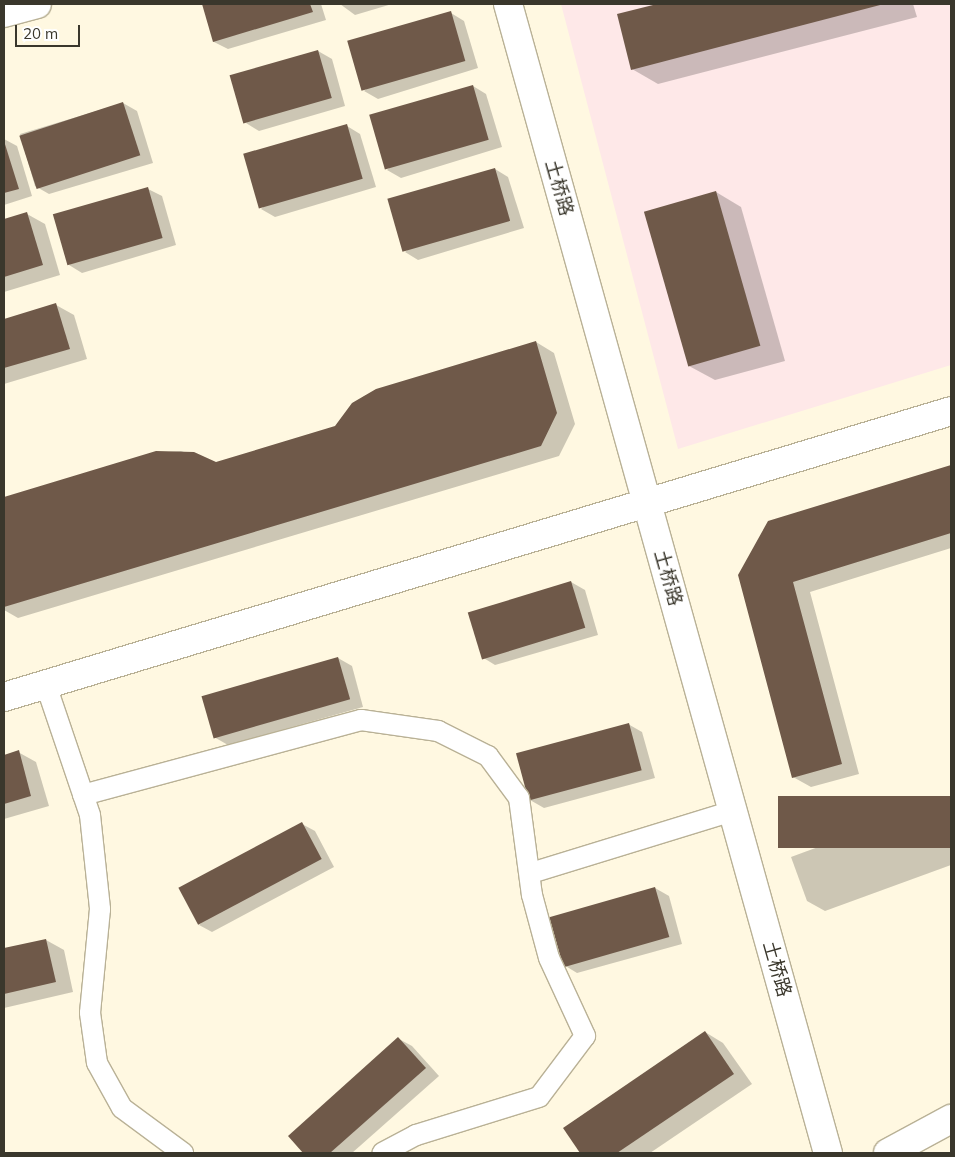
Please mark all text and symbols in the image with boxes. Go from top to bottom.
scale bar [18,15,82,47]
text: 20 m [23,24,58,43]
street label: 土桥路 [540,157,578,219]
street label: 土桥路 [649,547,687,609]
street label: 土桥路 [758,938,796,1000]

